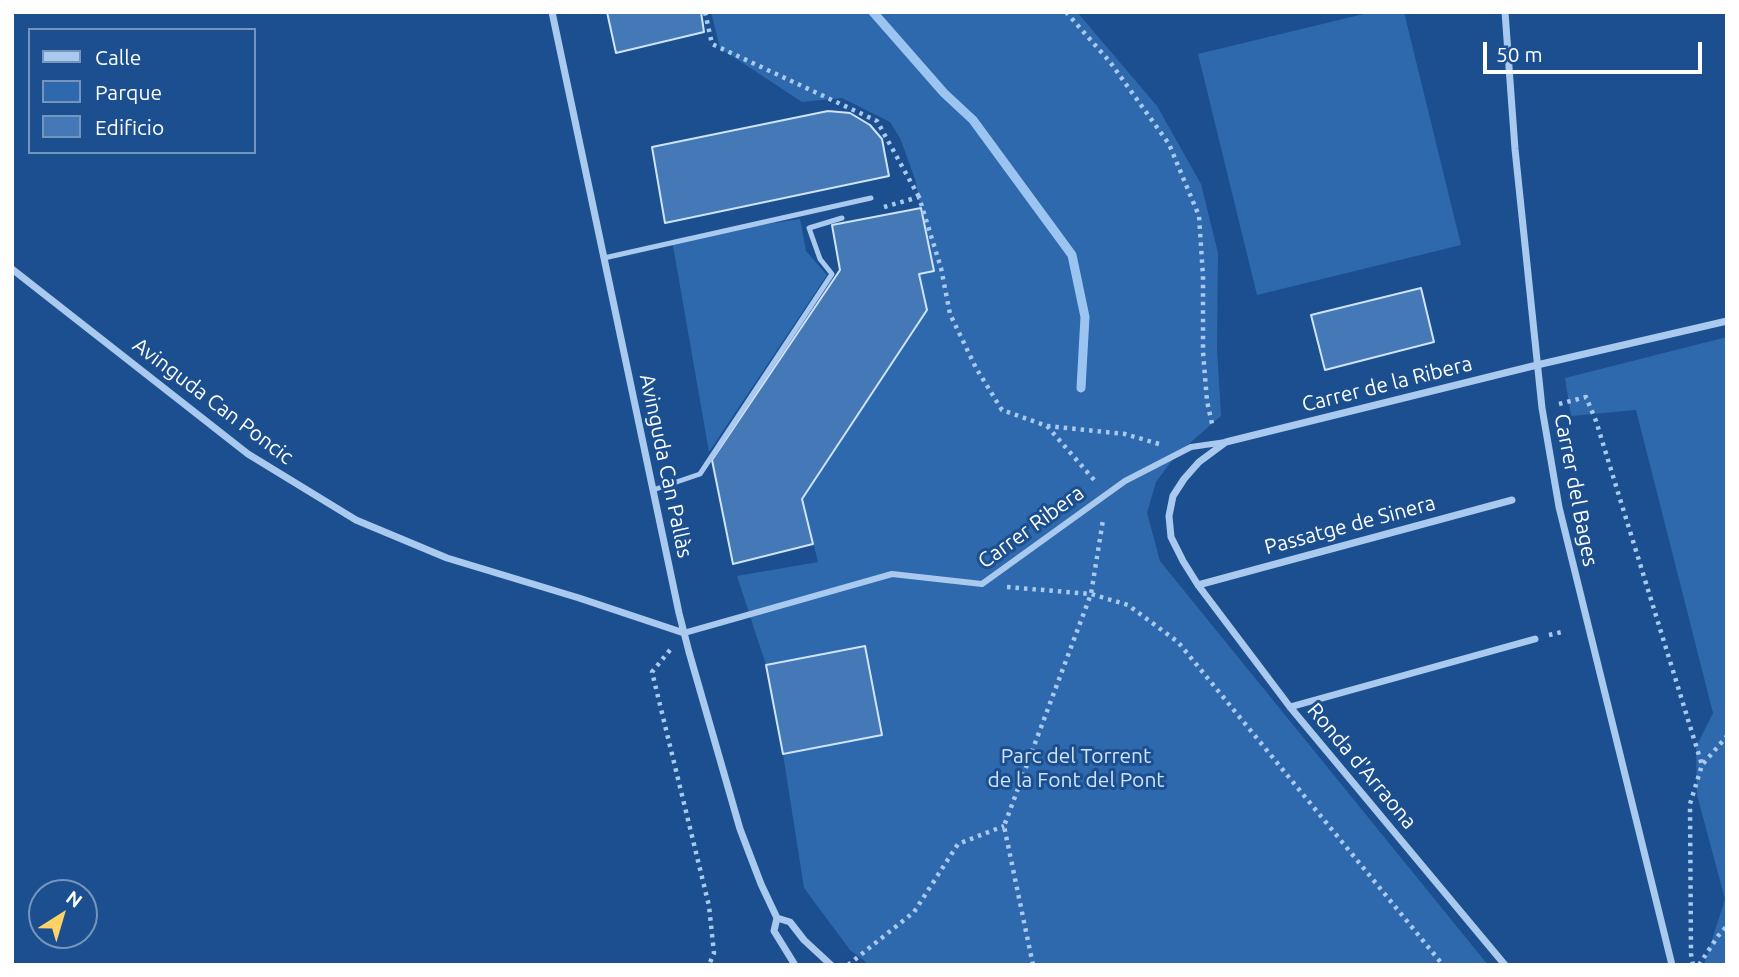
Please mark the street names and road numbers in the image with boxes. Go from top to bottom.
street label: Avinguda Can Poncic [128,332,298,470]
street label: Carrer de la Ribera [1299,351,1475,417]
street label: Avinguda Can Pallàs [634,372,698,560]
street label: Carrer del Bages [1549,411,1603,569]
street label: Carrer Ribera [973,480,1089,574]
street label: Passatge de Sinera [1262,490,1438,560]
street label: Ronda d'Arraona [1302,698,1422,834]

